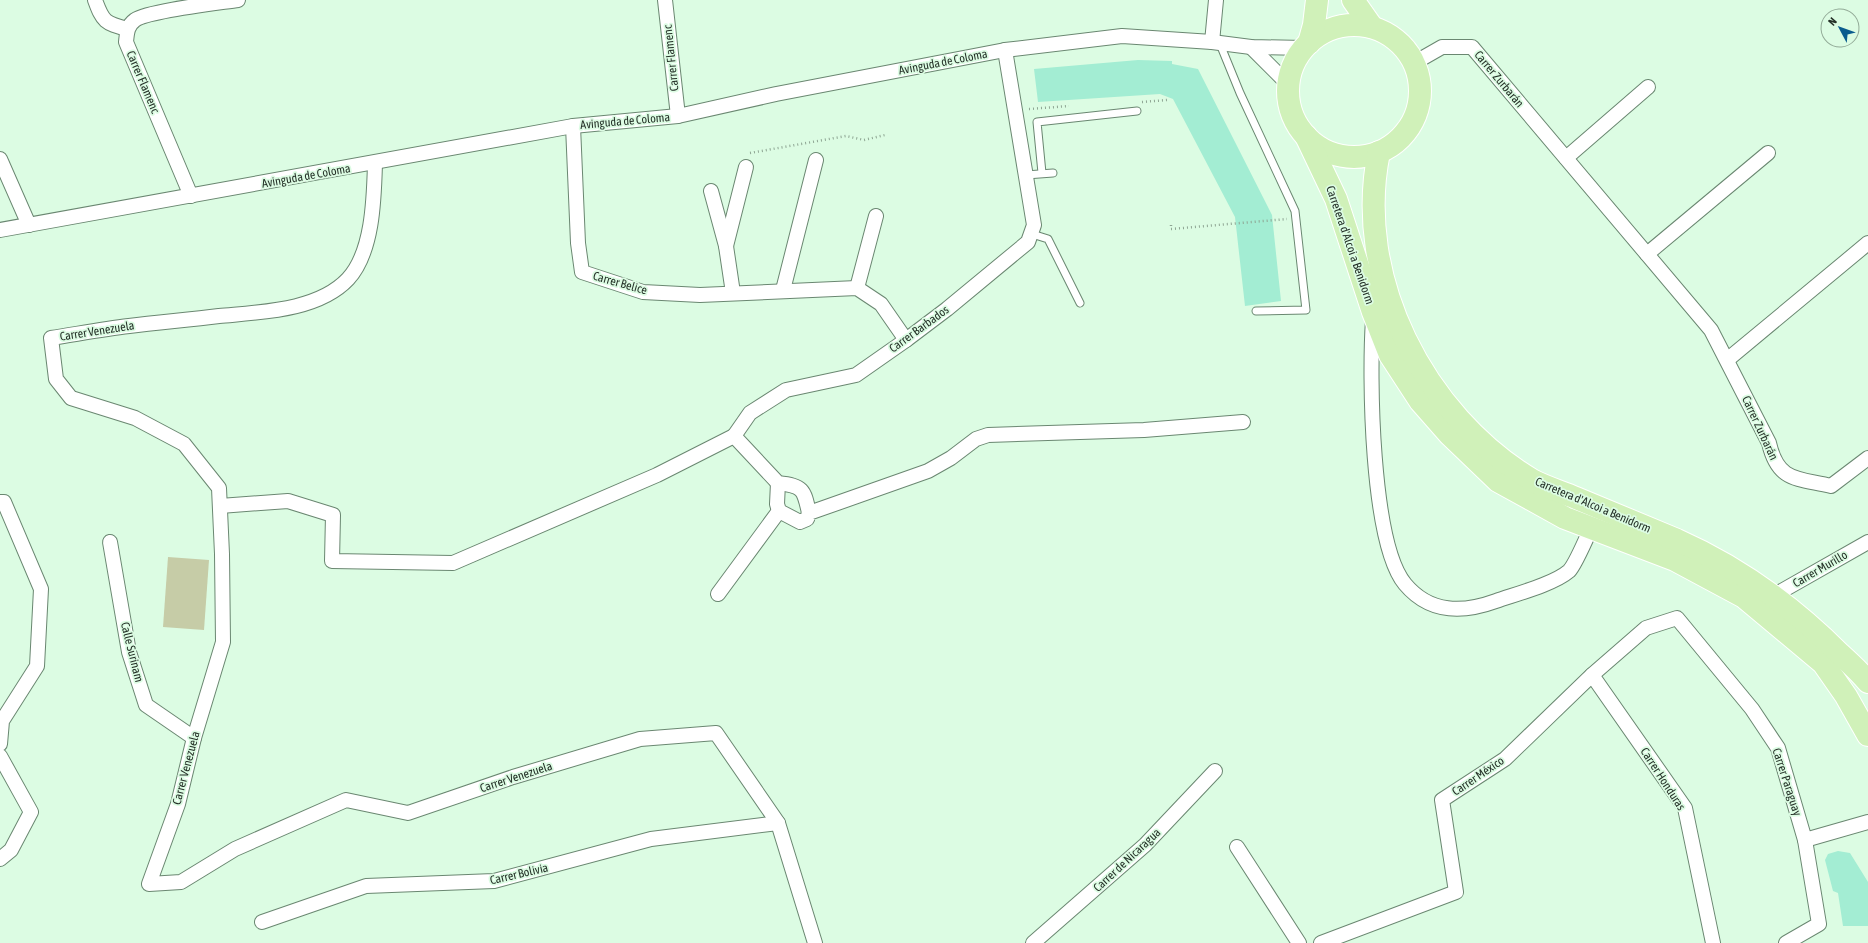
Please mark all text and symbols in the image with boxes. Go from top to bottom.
north arrow [1820,8,1860,48]
text: N [1826,15,1839,28]
street label: Carrer Flamenc [660,24,681,92]
street label: Avinguda de Coloma [897,47,989,77]
street label: Carrer Zurbarán [1471,48,1527,110]
street label: Carrer Flamenc [124,49,163,116]
street label: Avinguda de Coloma [580,110,670,132]
street label: Avinguda de Coloma [260,161,352,191]
street label: Carretera d'Alcoi a Benidorm [1323,184,1377,306]
street label: Carrer Belice [591,269,649,297]
street label: Carrer Barbados [886,303,952,355]
street label: Carrer Venezuela [59,318,135,344]
street label: Carrer Zurbarán [1739,394,1781,462]
street label: Carretera d'Alcoi a Benidorm [1533,474,1653,536]
street label: Carrer Murillo [1790,548,1850,590]
street label: Calle Surinam [118,620,146,684]
street label: Carrer Venezuela [169,730,203,806]
street label: Carrer Honduras [1638,745,1688,813]
street label: Carrer Paraguay [1769,746,1805,818]
street label: Carrer México [1449,753,1507,799]
street label: Carrer Venezuela [478,759,554,795]
street label: Carrer de Nicaragua [1091,825,1163,895]
street label: Carrer Bolivia [489,861,549,887]

